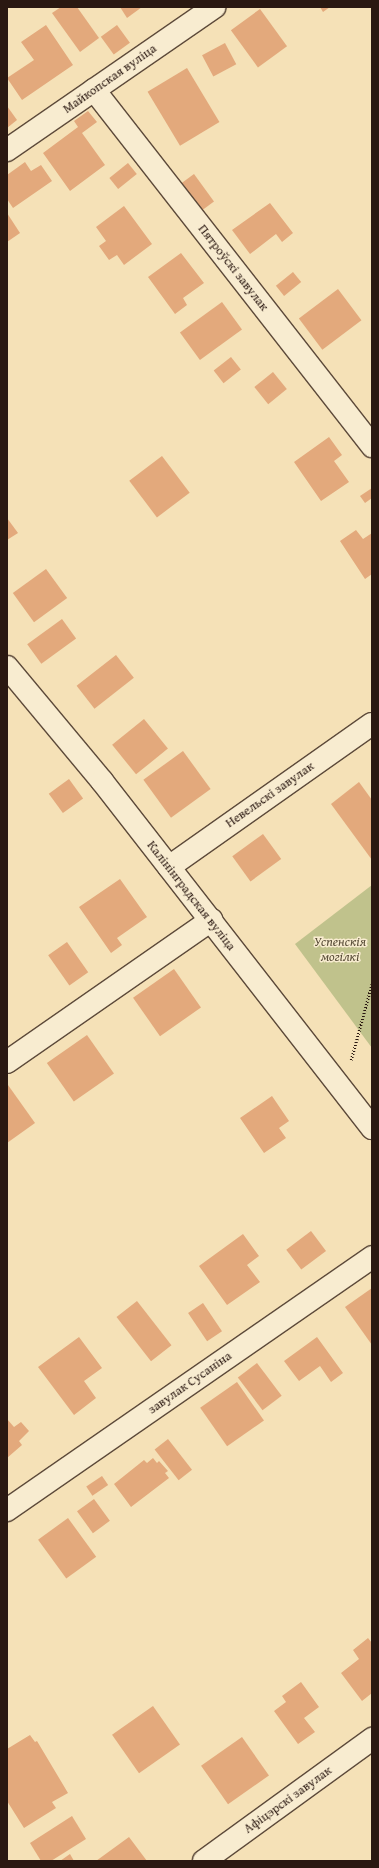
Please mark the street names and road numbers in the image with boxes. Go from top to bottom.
street label: Майкопская вуліца [60,41,160,117]
street label: Пятроўскі завулак [194,222,272,314]
street label: Невельскі завулак [223,759,317,831]
street label: Калінінградская вуліца [143,838,239,954]
street label: завулак Сусаніна [145,1348,235,1418]
street label: Афіцэрскі завулак [241,1763,335,1837]

